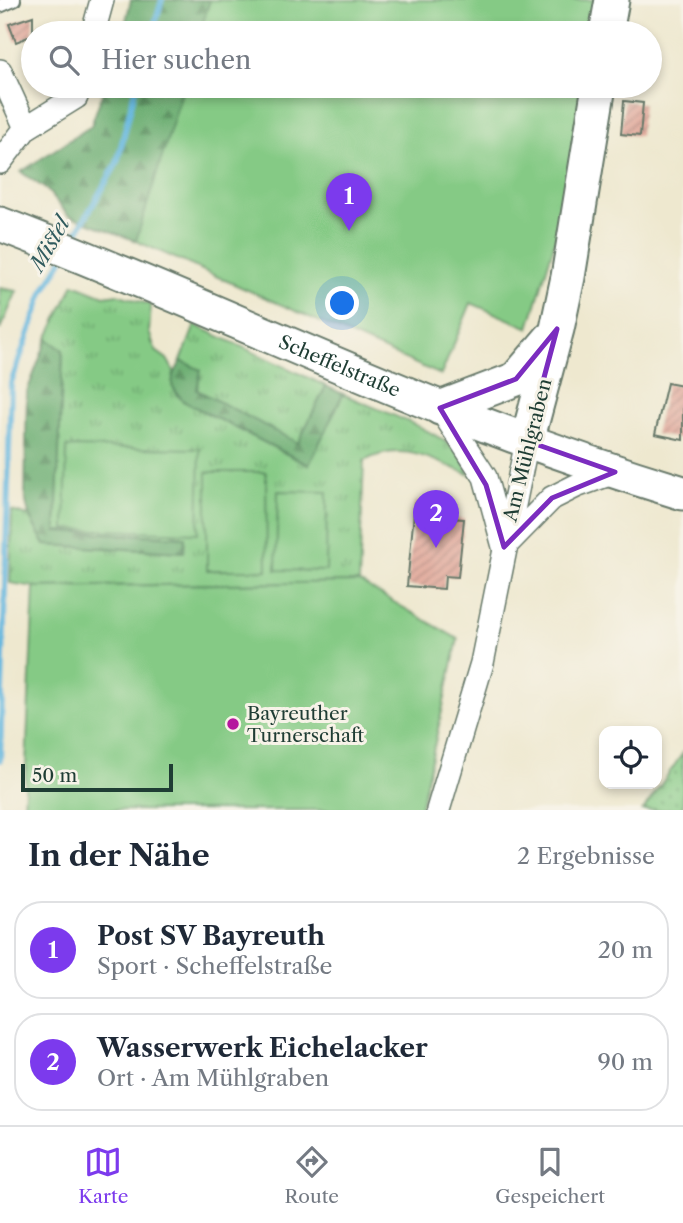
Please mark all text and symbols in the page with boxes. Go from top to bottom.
search box [21,21,662,98]
icon: search [45,41,83,79]
text: Hier suchen [101,44,251,76]
pin: 1 [326,173,372,231]
water label: Mistel [23,210,76,278]
your location [325,286,359,320]
street label: Scheffelstraße [275,330,404,402]
street label: Am Mühlgraben [498,376,556,525]
pin: 2 [413,490,459,548]
place label: Bayreuther Turnerschaft [247,702,364,747]
marker: Bayreuther Turnerschaft [225,716,241,732]
map controls [599,726,662,789]
button: locate [599,726,662,789]
scale bar [21,761,173,793]
text: 50 m [32,764,77,787]
text: In der Nähe [28,837,210,874]
text: 2 Ergebnisse [517,842,655,870]
text: Post SV Bayreuth [97,920,325,952]
text: 1 [48,936,58,964]
text: 20 m [598,936,653,964]
text: Sport · Scheffelstraße [97,952,332,980]
text: Wasserwerk Eichelacker [97,1032,428,1064]
text: 2 [46,1048,60,1076]
text: 90 m [597,1048,653,1076]
text: Ort · Am Mühlgraben [97,1064,329,1092]
tab: Karte [78,1143,128,1208]
tab: Route [285,1143,339,1208]
tab: Gespeichert [495,1143,605,1208]

